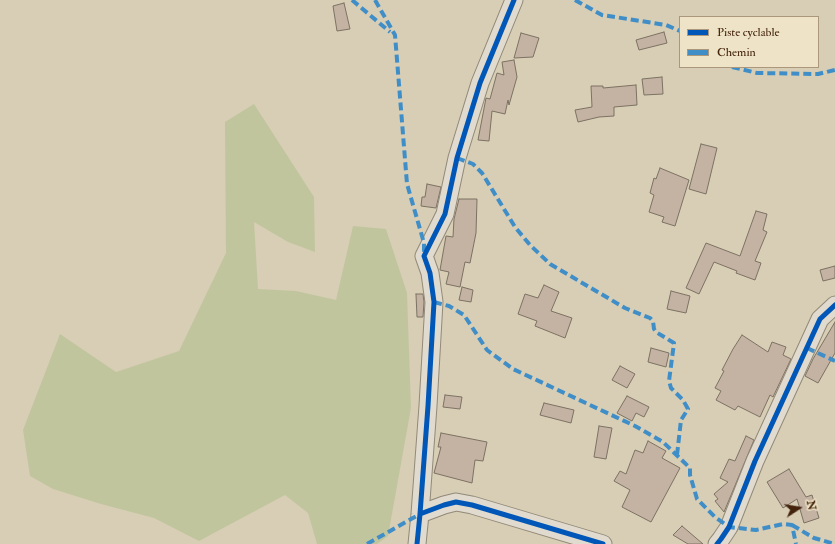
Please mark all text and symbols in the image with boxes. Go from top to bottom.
legend [679,16,819,68]
text: Piste cyclable [717,25,779,40]
text: Chemin [717,45,756,60]
north arrow [779,488,819,528]
text: N [804,499,819,512]

